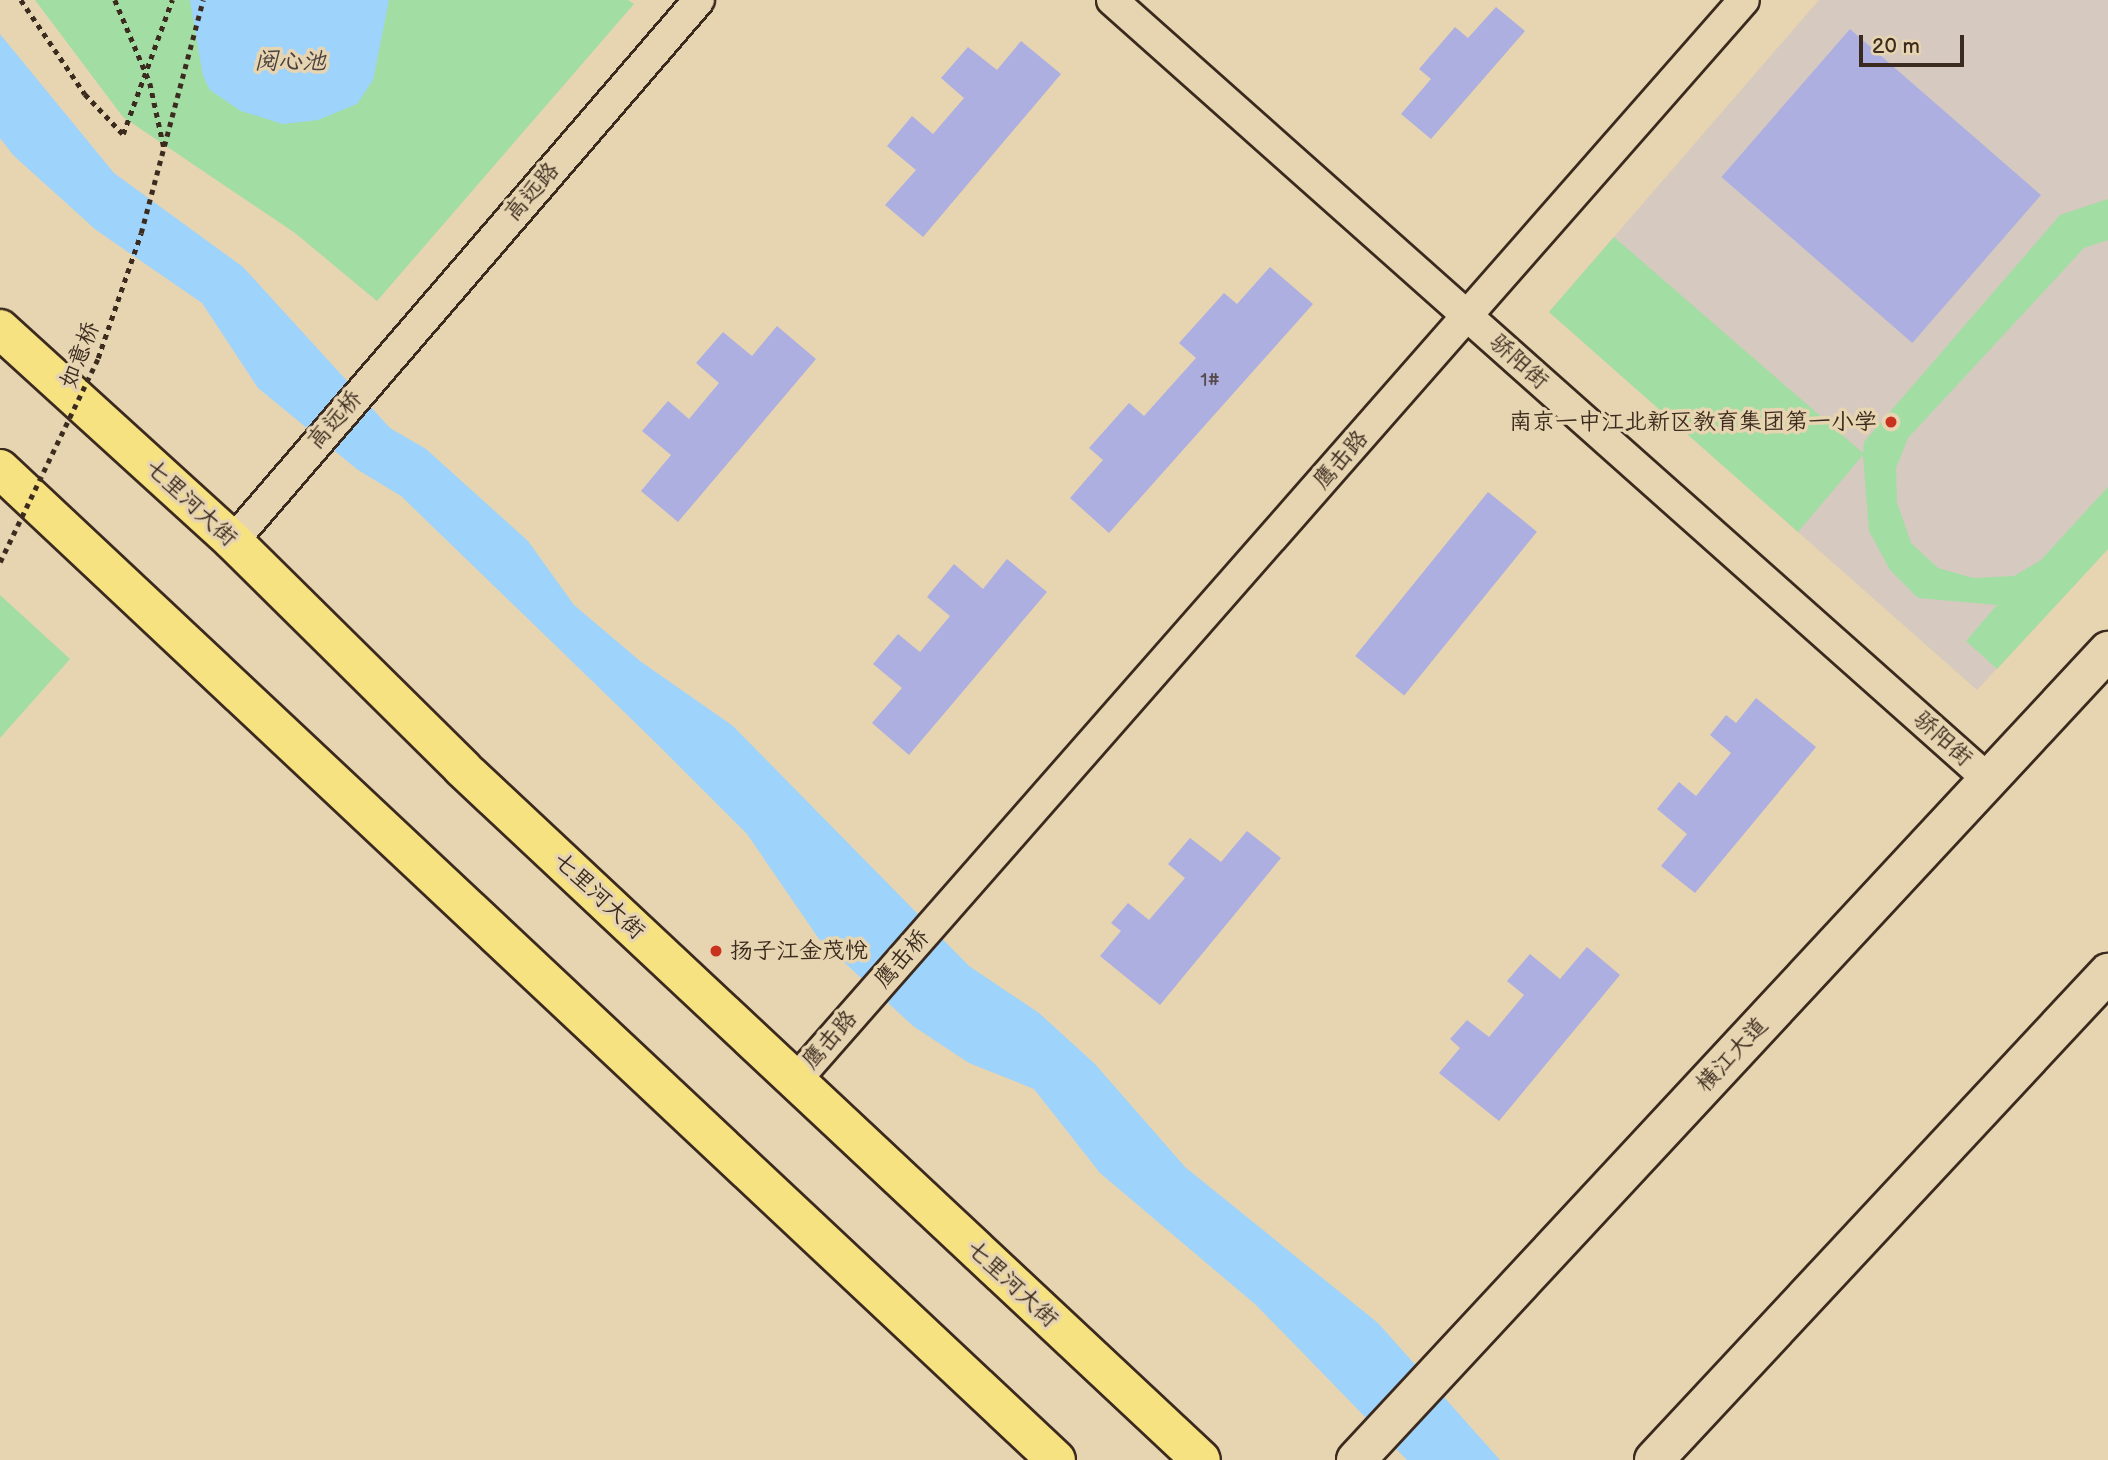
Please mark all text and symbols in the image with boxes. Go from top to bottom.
scale bar [1863,21,1968,65]
text: 20 m [1872,34,1920,59]
water label: 阅心池 [254,48,326,76]
street label: 高远路 [499,157,565,227]
street label: 如意桥 [55,318,105,392]
street label: 骄阳街 [1484,329,1554,395]
house number: 1# [1200,370,1220,392]
street label: 高远桥 [302,385,368,455]
place label: 南京一中江北新区教育集团第一小学 [1509,408,1877,436]
marker: 南京一中江北新区教育集团第一小学 [1883,414,1899,430]
street label: 鹰击路 [1308,425,1374,495]
street label: 七里河大街 [140,454,242,552]
street label: 骄阳街 [1908,706,1978,772]
street label: 七里河大街 [548,847,650,945]
street label: 鹰击桥 [869,924,935,994]
place label: 扬子江金茂悦 [730,937,868,965]
marker: 扬子江金茂悦 [708,943,724,959]
street label: 鹰击路 [797,1005,863,1075]
street label: 横江大道 [1691,1012,1773,1098]
street label: 七里河大街 [961,1235,1063,1333]

